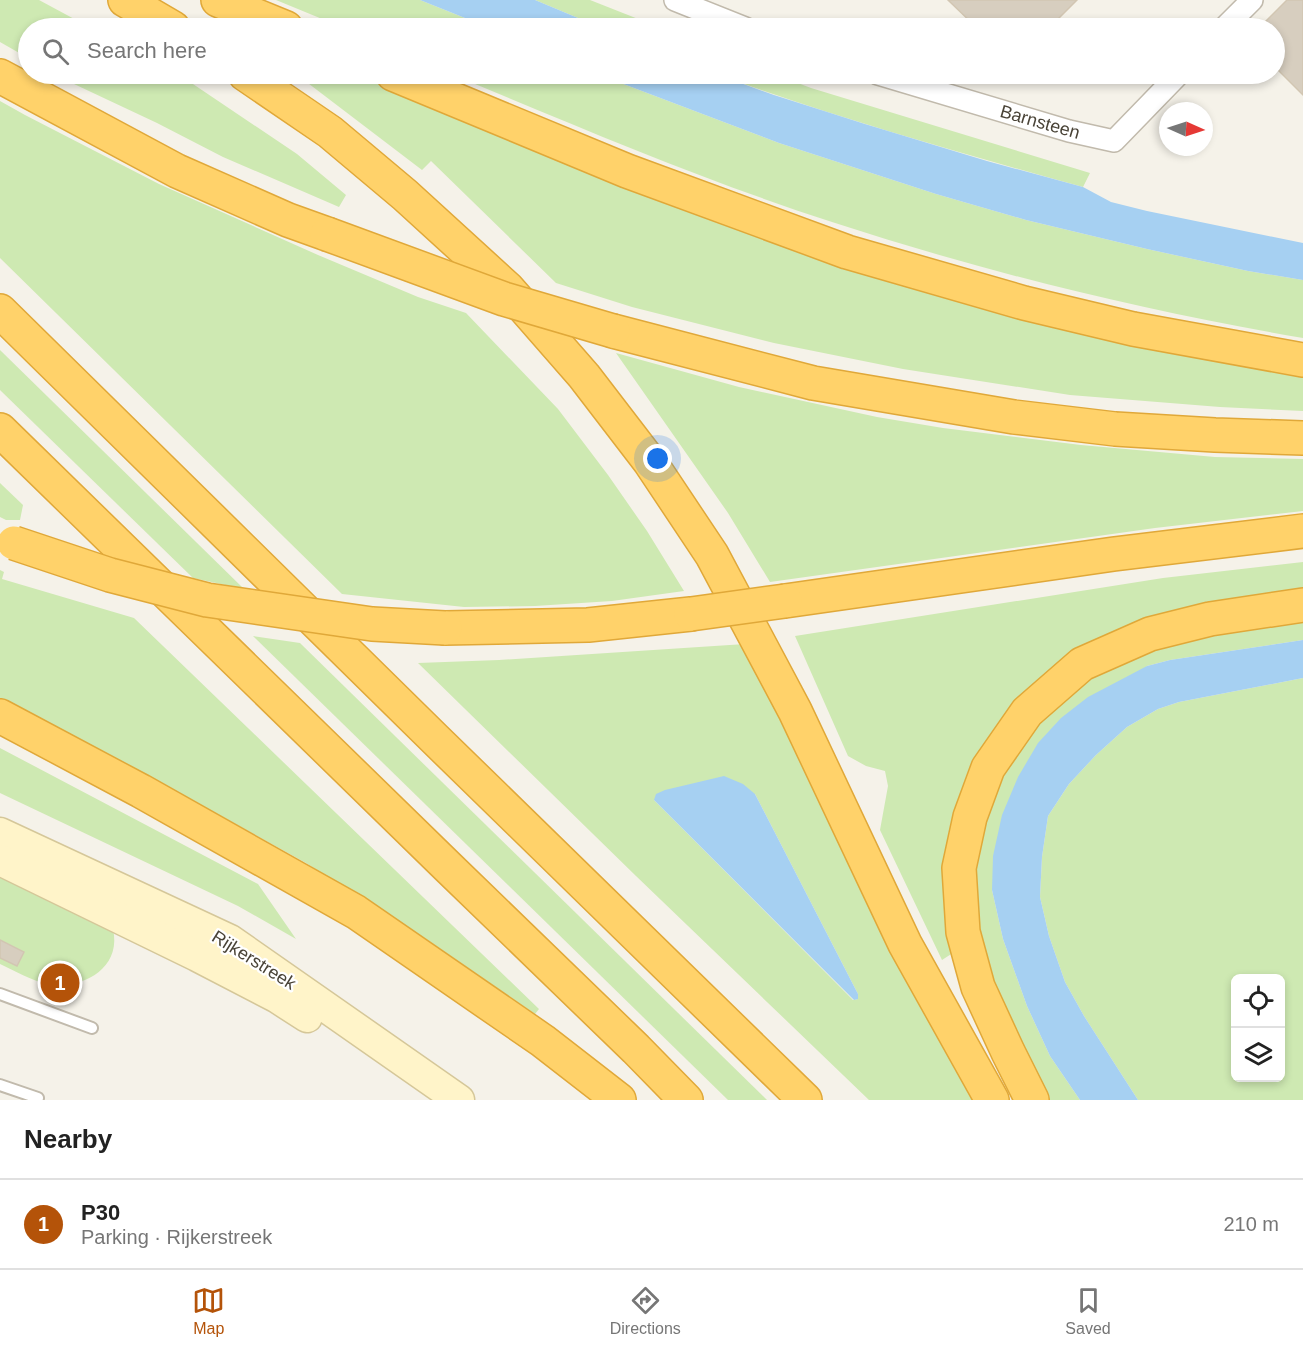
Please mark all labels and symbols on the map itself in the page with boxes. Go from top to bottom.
street label: Barnsteen [998,101,1082,143]
north arrow [1159,102,1213,156]
your location [643,444,672,473]
street label: Rijkerstreek [208,926,300,994]
pin: 1 [40,960,80,1006]

